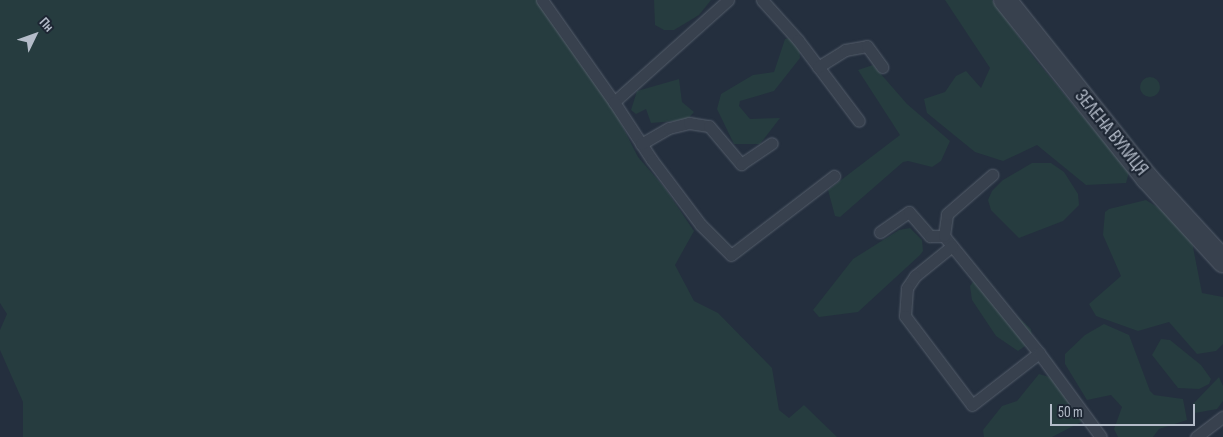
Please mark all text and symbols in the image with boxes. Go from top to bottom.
north arrow [10,10,60,60]
text: Пн [36,14,57,35]
street label: ЗЕЛЕНА ВУЛИЦЯ [1069,85,1153,181]
scale bar [1053,394,1198,426]
text: 50 m [1058,403,1083,422]

